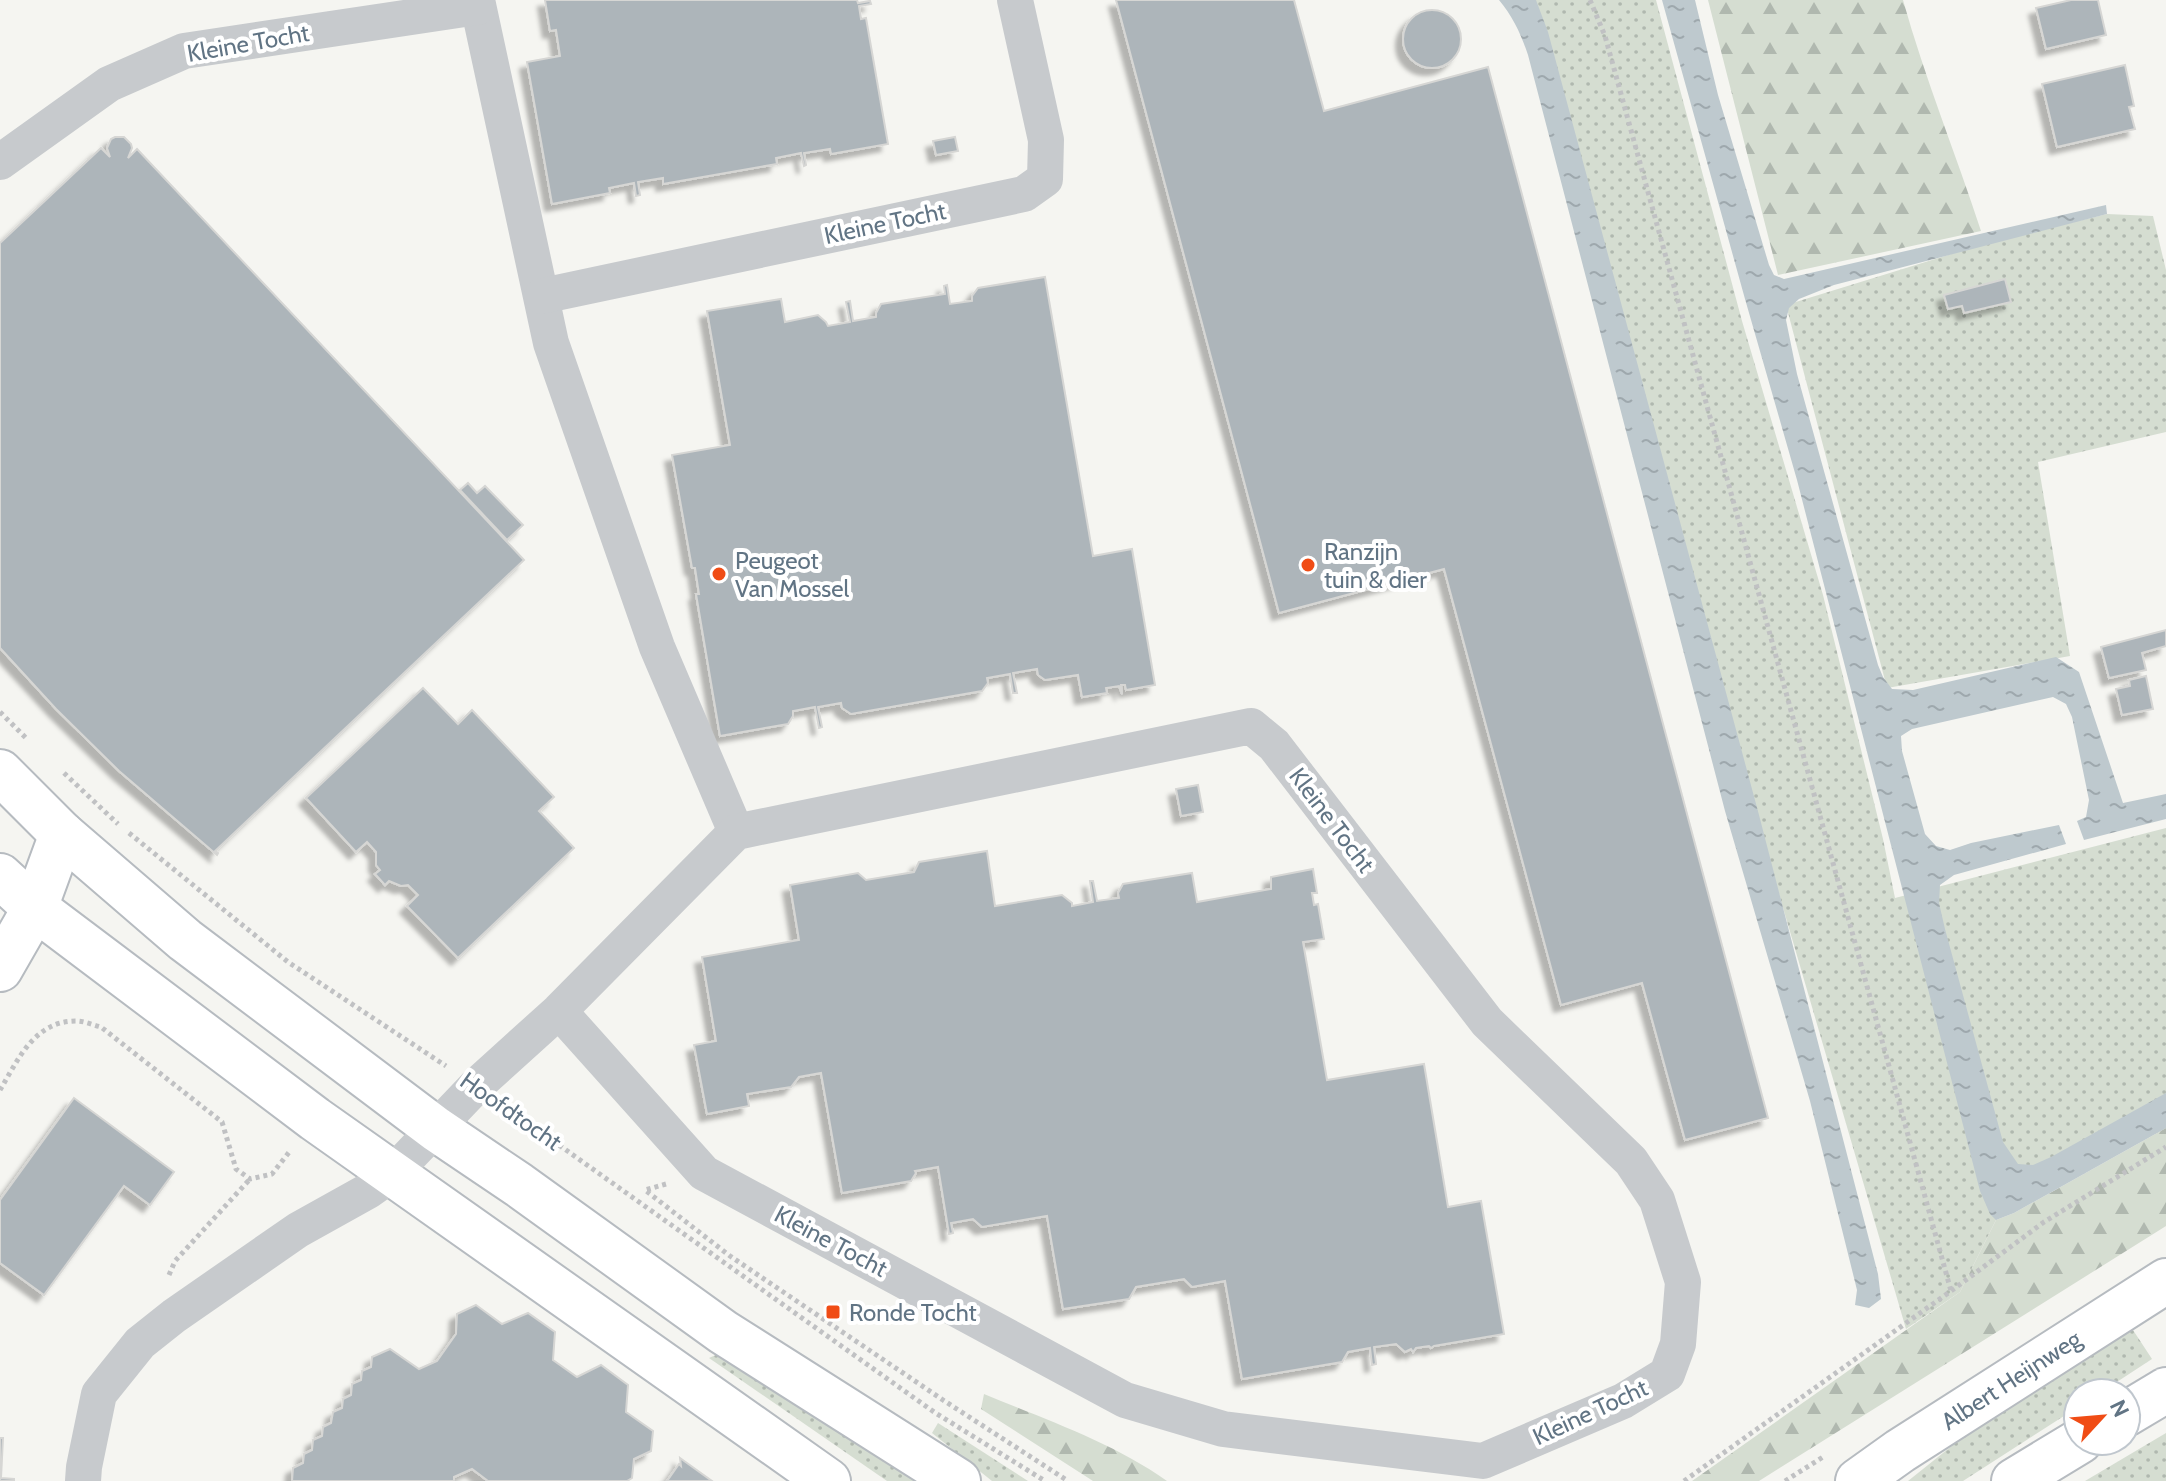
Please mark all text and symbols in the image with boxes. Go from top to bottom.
street label: Kleine Tocht [185,18,311,68]
street label: Kleine Tocht [822,196,948,250]
place label: Ranzijn tuin & dier [1324,537,1427,594]
place label: Peugeot Van Mossel [735,546,850,603]
marker: Ranzijn tuin & dier [1299,556,1317,574]
marker: Peugeot Van Mossel [710,565,728,583]
street label: Kleine Tocht [1283,762,1381,878]
street label: Hoofdtocht [455,1066,567,1156]
street label: Kleine Tocht [770,1199,892,1283]
place label: Ronde Tocht [849,1298,977,1327]
marker: Ronde Tocht [824,1303,842,1321]
street label: Albert Heijnweg [1936,1323,2087,1436]
street label: Kleine Tocht [1528,1373,1652,1451]
north arrow [2062,1377,2142,1457]
text: N [2104,1396,2135,1421]

